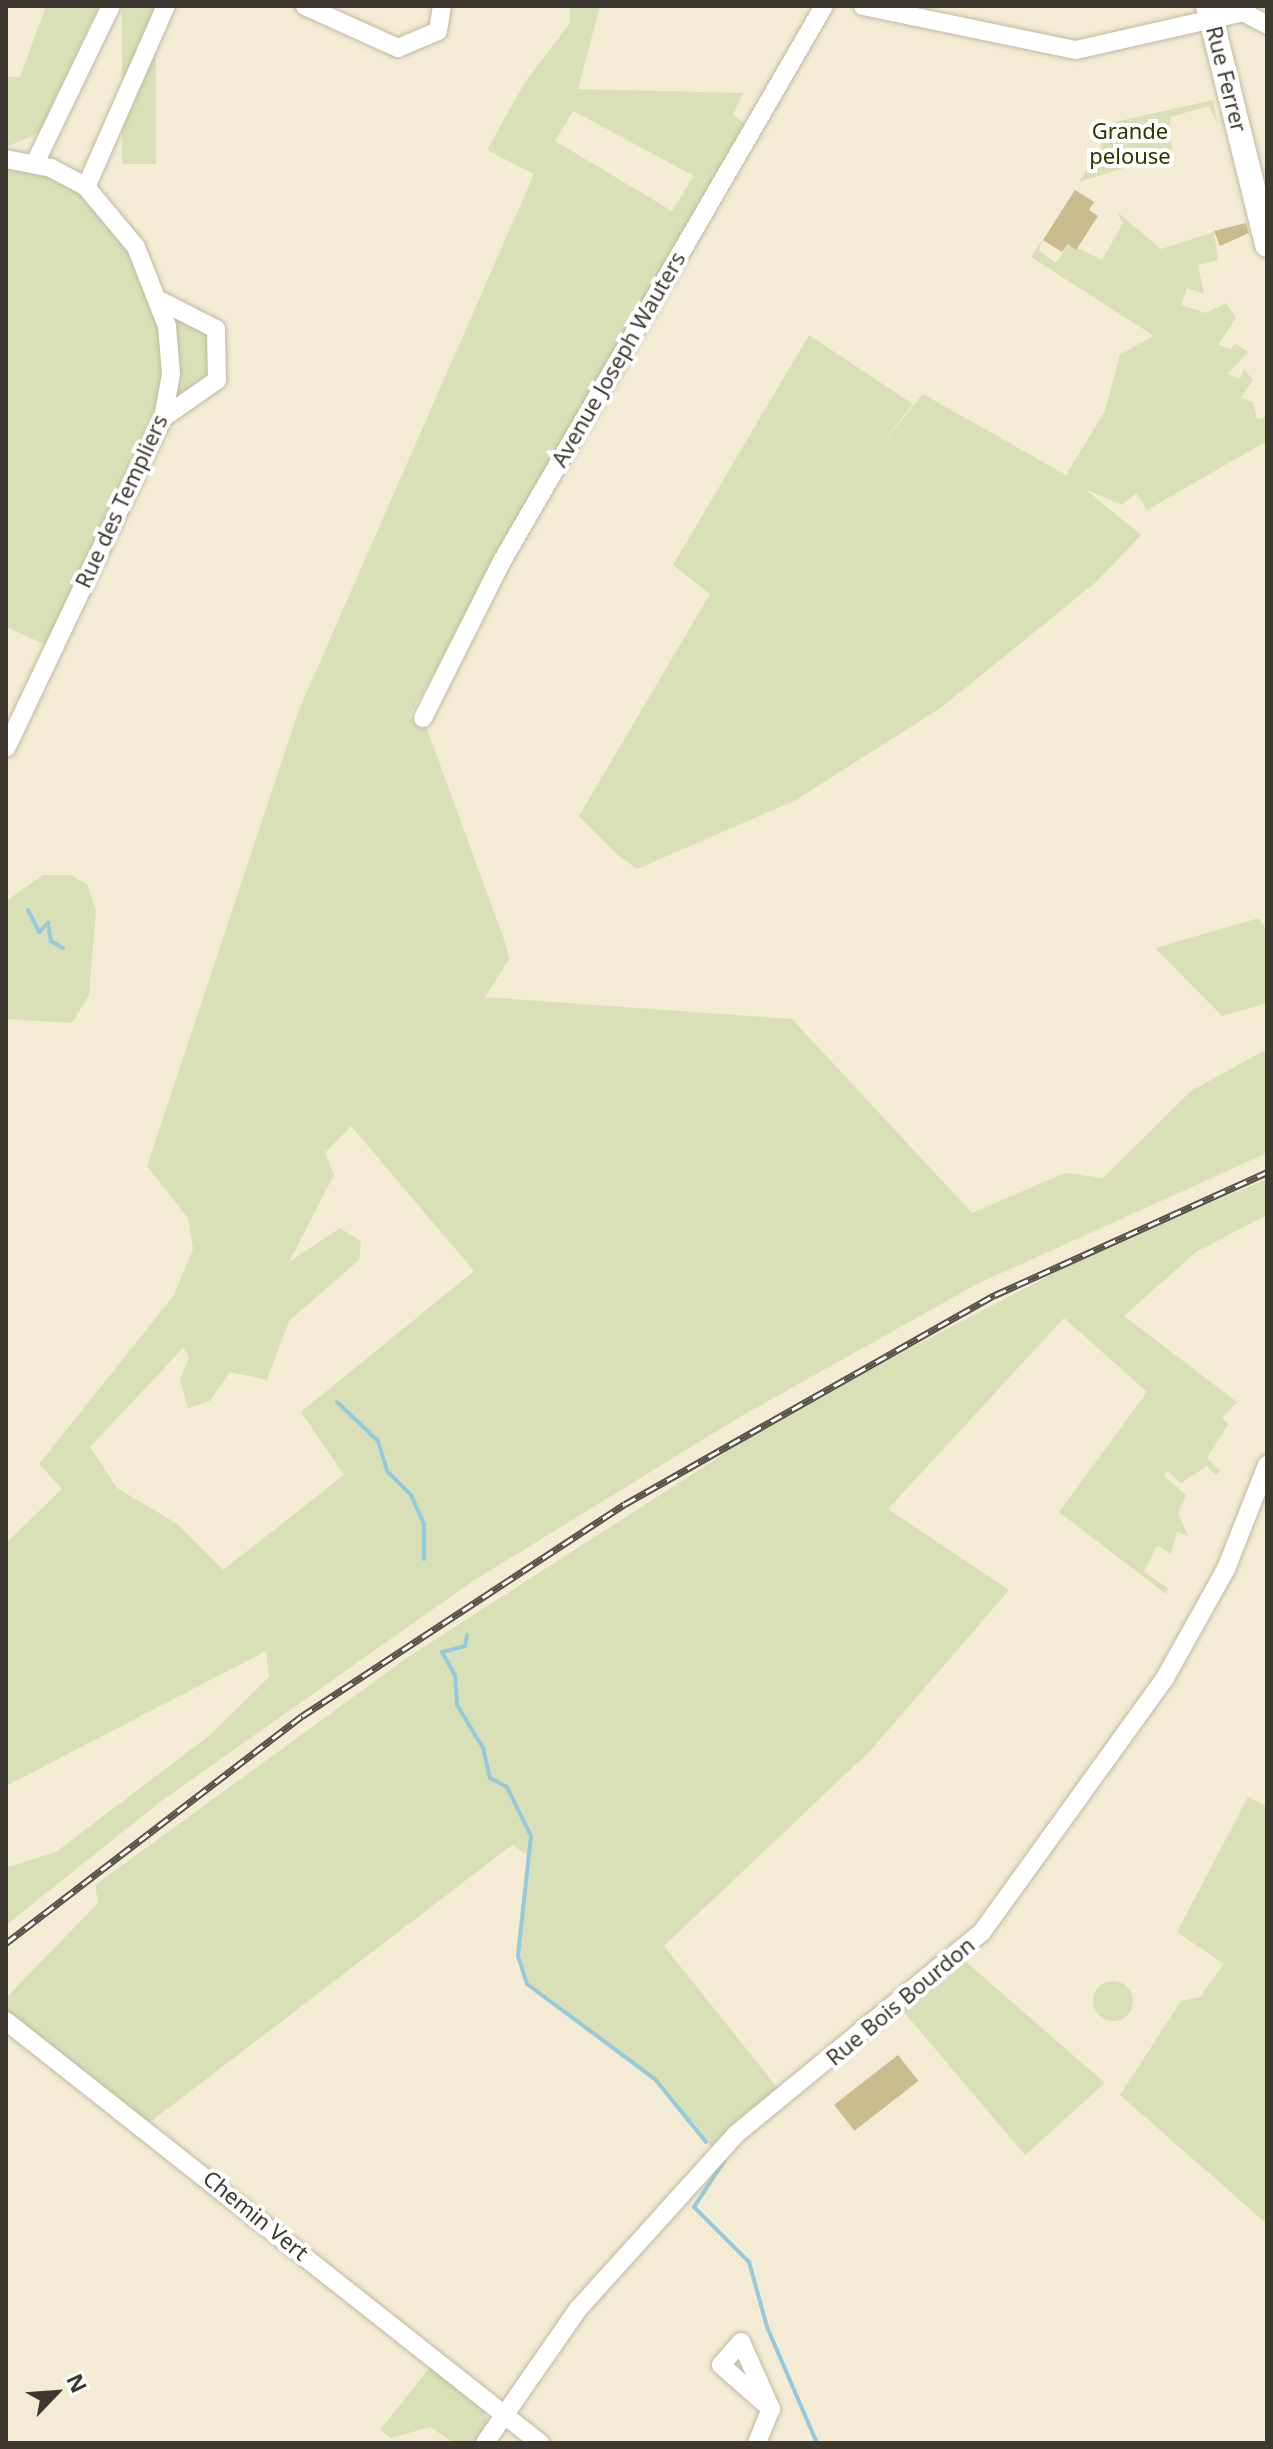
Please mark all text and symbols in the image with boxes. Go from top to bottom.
street label: Rue Ferrer [1201,23,1253,135]
park label: Grande pelouse [1089,117,1171,168]
street label: Avenue Joseph Wauters [546,247,690,471]
street label: Rue des Templiers [69,410,173,592]
street label: Rue Bois Bourdon [821,1931,979,2071]
street label: Chemin Vert [198,2165,314,2265]
north arrow [16,2353,96,2433]
text: N [60,2368,95,2397]

